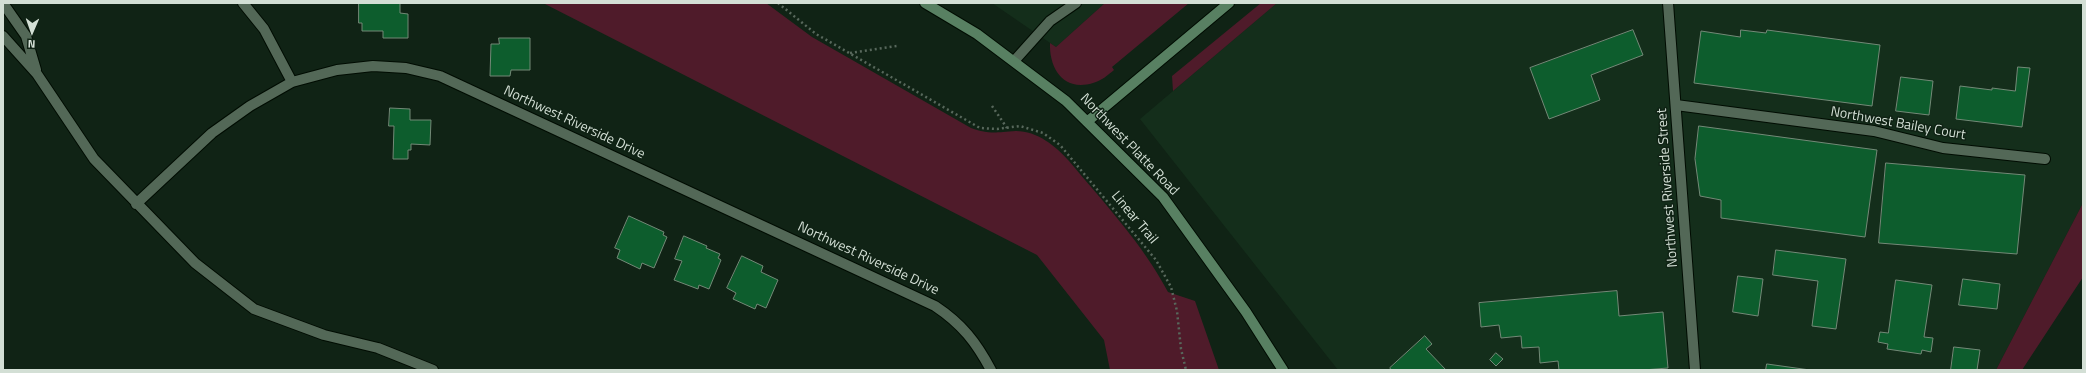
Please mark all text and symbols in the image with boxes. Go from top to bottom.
north arrow [12,12,52,52]
text: N [27,36,36,52]
street label: Northwest Riverside Drive [501,83,647,163]
street label: Northwest Platte Road [1076,91,1182,199]
street label: Northwest Bailey Court [1829,104,1967,144]
street label: Northwest Riverside Street [1654,108,1682,268]
street label: Linear Trail [1107,188,1161,248]
street label: Northwest Riverside Drive [795,219,941,299]

